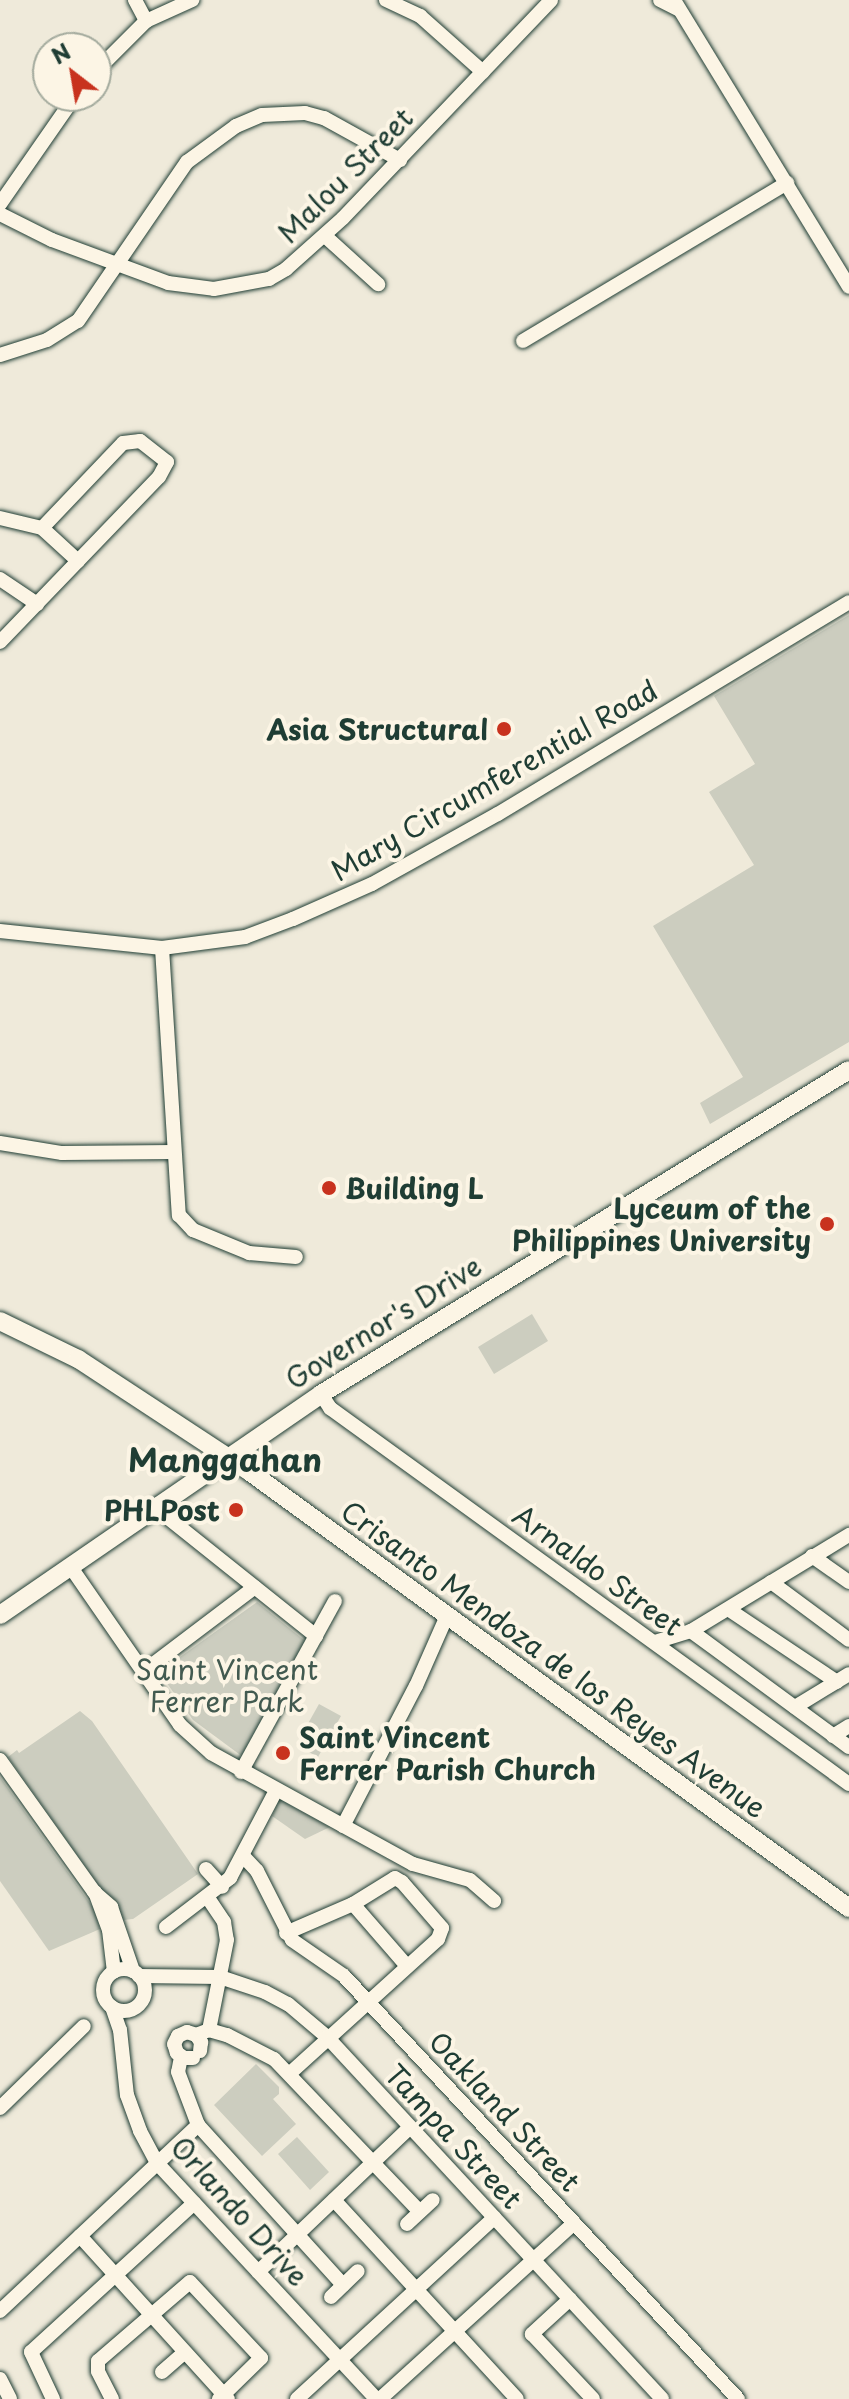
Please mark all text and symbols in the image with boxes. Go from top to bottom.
north arrow [32,32,112,112]
text: N [44,34,76,71]
street label: Malou Street [270,100,420,250]
street label: Mary Circumferential Road [325,672,663,888]
place label: Asia Structural [265,712,488,746]
marker: Asia Structural [495,720,513,738]
place label: Building L [345,1171,486,1205]
marker: Building L [320,1179,338,1197]
place label: Lyceum of the Philippines University [510,1191,811,1257]
marker: Lyceum of the Philippines University [818,1215,836,1233]
street label: Governor's Drive [279,1248,487,1396]
district label: Manggahan [128,1440,322,1478]
place label: PHLPost [104,1493,220,1527]
street label: Crisanto Mendoza de los Reyes Avenue [334,1493,774,1825]
street label: Arnaldo Street [506,1497,690,1643]
marker: PHLPost [227,1501,245,1519]
park label: Saint Vincent Ferrer Park [137,1652,317,1718]
place label: Saint Vincent Ferrer Parish Church [299,1720,597,1786]
marker: Saint Vincent Ferrer Parish Church [274,1744,292,1762]
street label: Oakland Street [422,2024,588,2198]
street label: Tampa Street [379,2057,529,2215]
street label: Orlando Drive [164,2129,316,2293]

